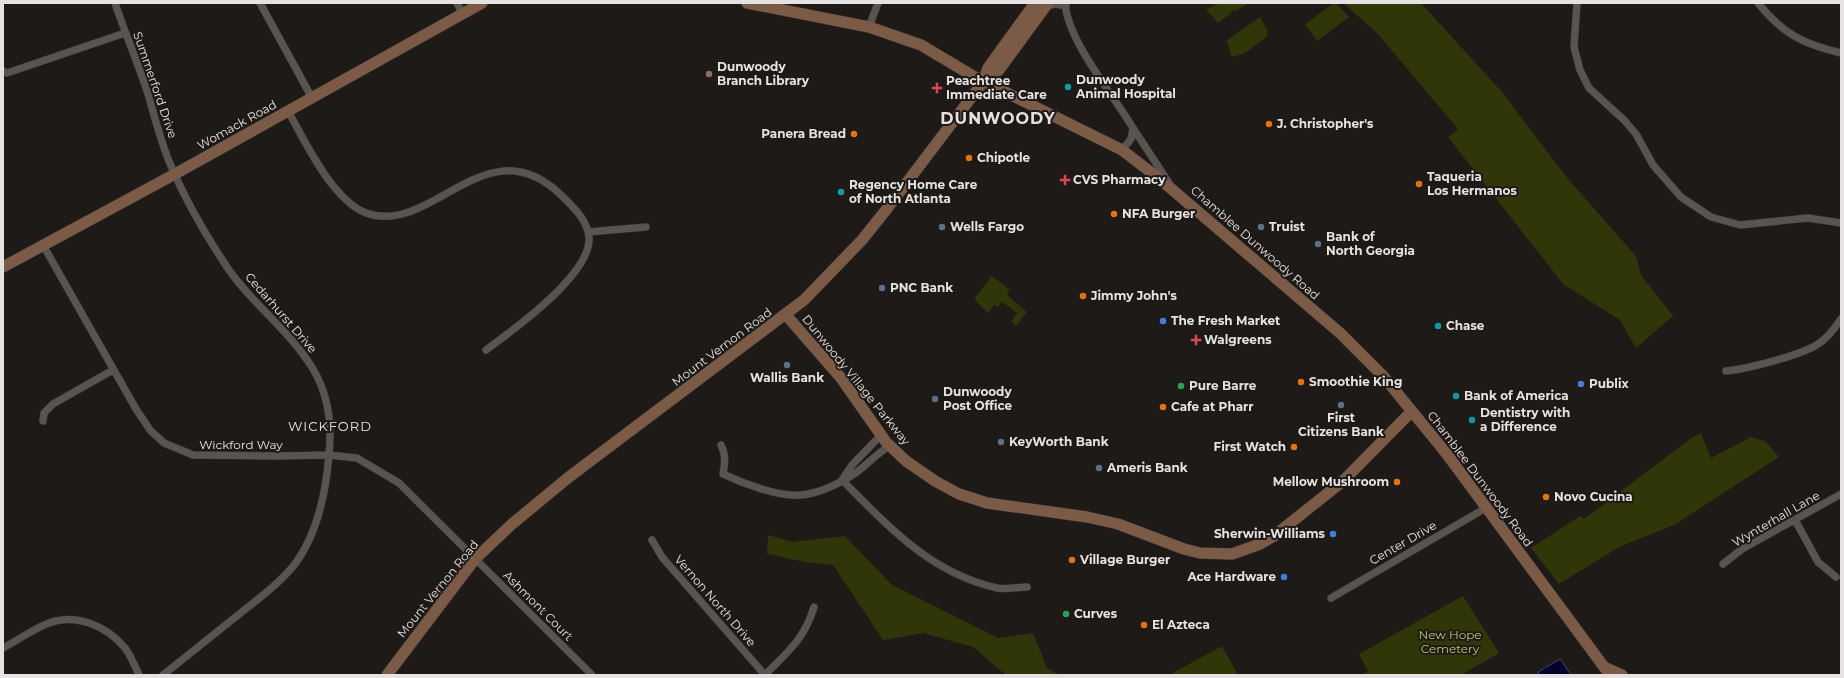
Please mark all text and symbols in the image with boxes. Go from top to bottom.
street label: Summerford Drive [130,30,181,140]
place label: Dunwoody Branch Library [717,59,810,88]
marker: Dunwoody Branch Library [704,69,714,79]
place label: Dunwoody Animal Hospital [1075,72,1176,101]
place label: Peachtree Immediate Care [946,73,1047,102]
marker: Peachtree Immediate Care [931,82,943,94]
marker: Dunwoody Animal Hospital [1063,82,1073,92]
street label: Womack Road [194,97,279,153]
district label: DUNWOODY [940,109,1056,128]
place label: J. Christopher's [1276,116,1374,131]
marker: J. Christopher's [1264,119,1274,129]
place label: Panera Bread [761,126,846,141]
marker: Panera Bread [849,129,859,139]
place label: Chipotle [977,150,1031,165]
marker: Chipotle [964,153,974,163]
place label: Taqueria Los Hermanos [1427,169,1517,198]
place label: CVS Pharmacy [1073,172,1166,187]
marker: CVS Pharmacy [1060,175,1070,185]
place label: Regency Home Care of North Atlanta [849,177,978,206]
marker: Taqueria Los Hermanos [1414,179,1424,189]
street label: Chamblee Dunwoody Road [1188,183,1323,303]
marker: Regency Home Care of North Atlanta [836,187,846,197]
place label: NFA Burger [1122,206,1195,221]
marker: NFA Burger [1109,209,1119,219]
place label: Wells Fargo [950,219,1024,234]
place label: Truist [1269,219,1306,234]
marker: Wells Fargo [937,222,947,232]
marker: Truist [1256,222,1266,232]
place label: Bank of North Georgia [1326,229,1415,258]
marker: Bank of North Georgia [1313,239,1323,249]
street label: Cedarhurst Drive [242,269,320,356]
place label: PNC Bank [890,280,953,295]
marker: PNC Bank [877,283,887,293]
place label: Jimmy John's [1090,288,1177,303]
marker: Jimmy John's [1078,291,1088,301]
street label: Mount Vernon Road [669,304,775,389]
street label: Dunwoody Village Parkway [799,311,914,448]
place label: The Fresh Market [1171,313,1281,328]
marker: The Fresh Market [1158,316,1168,326]
place label: Chase [1446,318,1485,333]
marker: Chase [1433,321,1443,331]
place label: Walgreens [1204,332,1272,347]
marker: Walgreens [1191,335,1201,345]
marker: Wallis Bank [782,360,792,370]
place label: Wallis Bank [750,370,824,385]
place label: Smoothie King [1309,374,1402,389]
place label: Publix [1589,376,1630,391]
marker: Smoothie King [1296,377,1306,387]
place label: Pure Barre [1189,378,1257,393]
marker: Publix [1576,379,1586,389]
marker: Pure Barre [1176,381,1186,391]
place label: Dunwoody Post Office [943,384,1013,413]
place label: Bank of America [1464,388,1569,403]
marker: Bank of America [1451,391,1461,401]
marker: Dunwoody Post Office [930,394,940,404]
place label: Cafe at Pharr [1171,399,1253,414]
marker: First Citizens Bank [1336,400,1346,410]
marker: Cafe at Pharr [1158,402,1168,412]
place label: Dentistry with a Difference [1480,405,1570,434]
street label: Chamblee Dunwoody Road [1424,408,1536,549]
place label: First Citizens Bank [1298,410,1384,439]
marker: Dentistry with a Difference [1467,415,1477,425]
district label: WICKFORD [288,418,372,434]
place label: KeyWorth Bank [1009,434,1109,449]
street label: Wickford Way [199,437,283,452]
marker: KeyWorth Bank [996,437,1006,447]
place label: First Watch [1214,439,1286,454]
marker: First Watch [1289,442,1299,452]
place label: Ameris Bank [1106,460,1188,475]
marker: Ameris Bank [1094,463,1104,473]
place label: Mellow Mushroom [1273,474,1389,489]
marker: Mellow Mushroom [1392,477,1402,487]
street label: Wynterhall Lane [1729,487,1822,550]
place label: Novo Cucina [1554,489,1633,504]
marker: Novo Cucina [1541,492,1551,502]
street label: Center Drive [1367,517,1439,568]
place label: Sherwin-Williams [1214,526,1326,541]
marker: Sherwin-Williams [1328,529,1338,539]
street label: Mount Vernon Road [394,537,482,640]
street label: Vernon North Drive [672,552,759,650]
place label: Village Burger [1079,552,1170,567]
marker: Village Burger [1067,555,1077,565]
street label: Ashmont Court [500,568,576,644]
place label: Ace Hardware [1186,569,1276,584]
marker: Ace Hardware [1279,572,1289,582]
place label: Curves [1074,606,1118,621]
marker: Curves [1061,609,1071,619]
place label: El Azteca [1152,617,1210,632]
marker: El Azteca [1139,620,1149,630]
park label: New Hope Cemetery [1418,627,1482,656]

